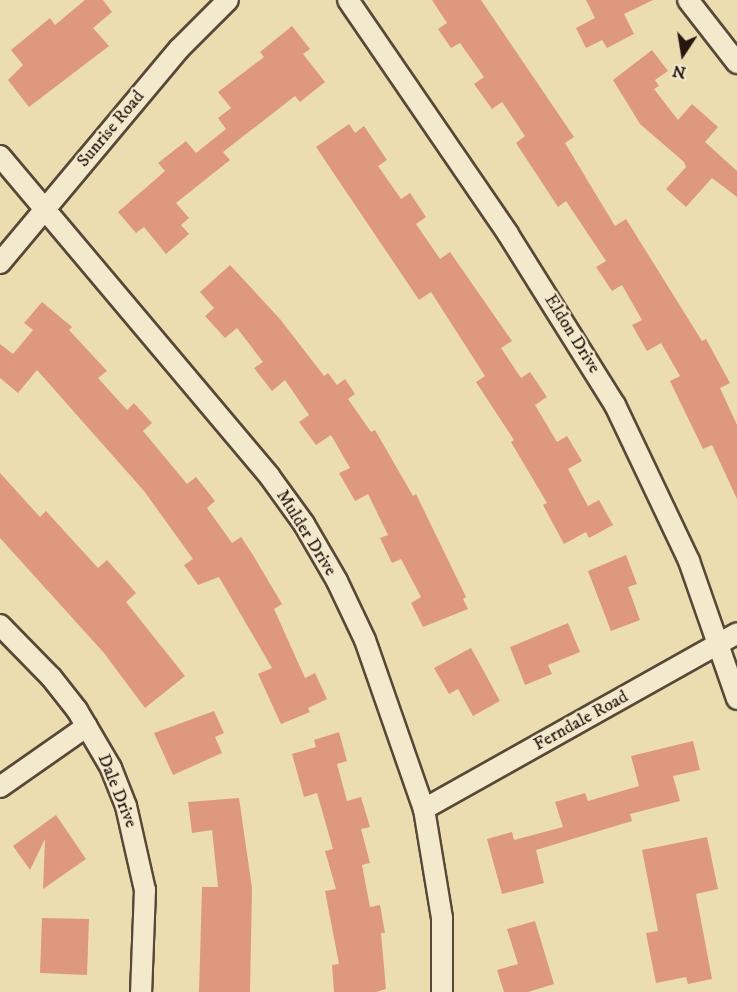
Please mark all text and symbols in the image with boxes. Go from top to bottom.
north arrow [653,24,713,84]
text: N [671,60,688,83]
street label: Sunrise Road [73,86,149,172]
street label: Eldon Drive [539,290,605,378]
street label: Mulder Drive [271,486,341,580]
street label: Ferndale Road [530,686,632,756]
street label: Dale Drive [92,751,142,831]

